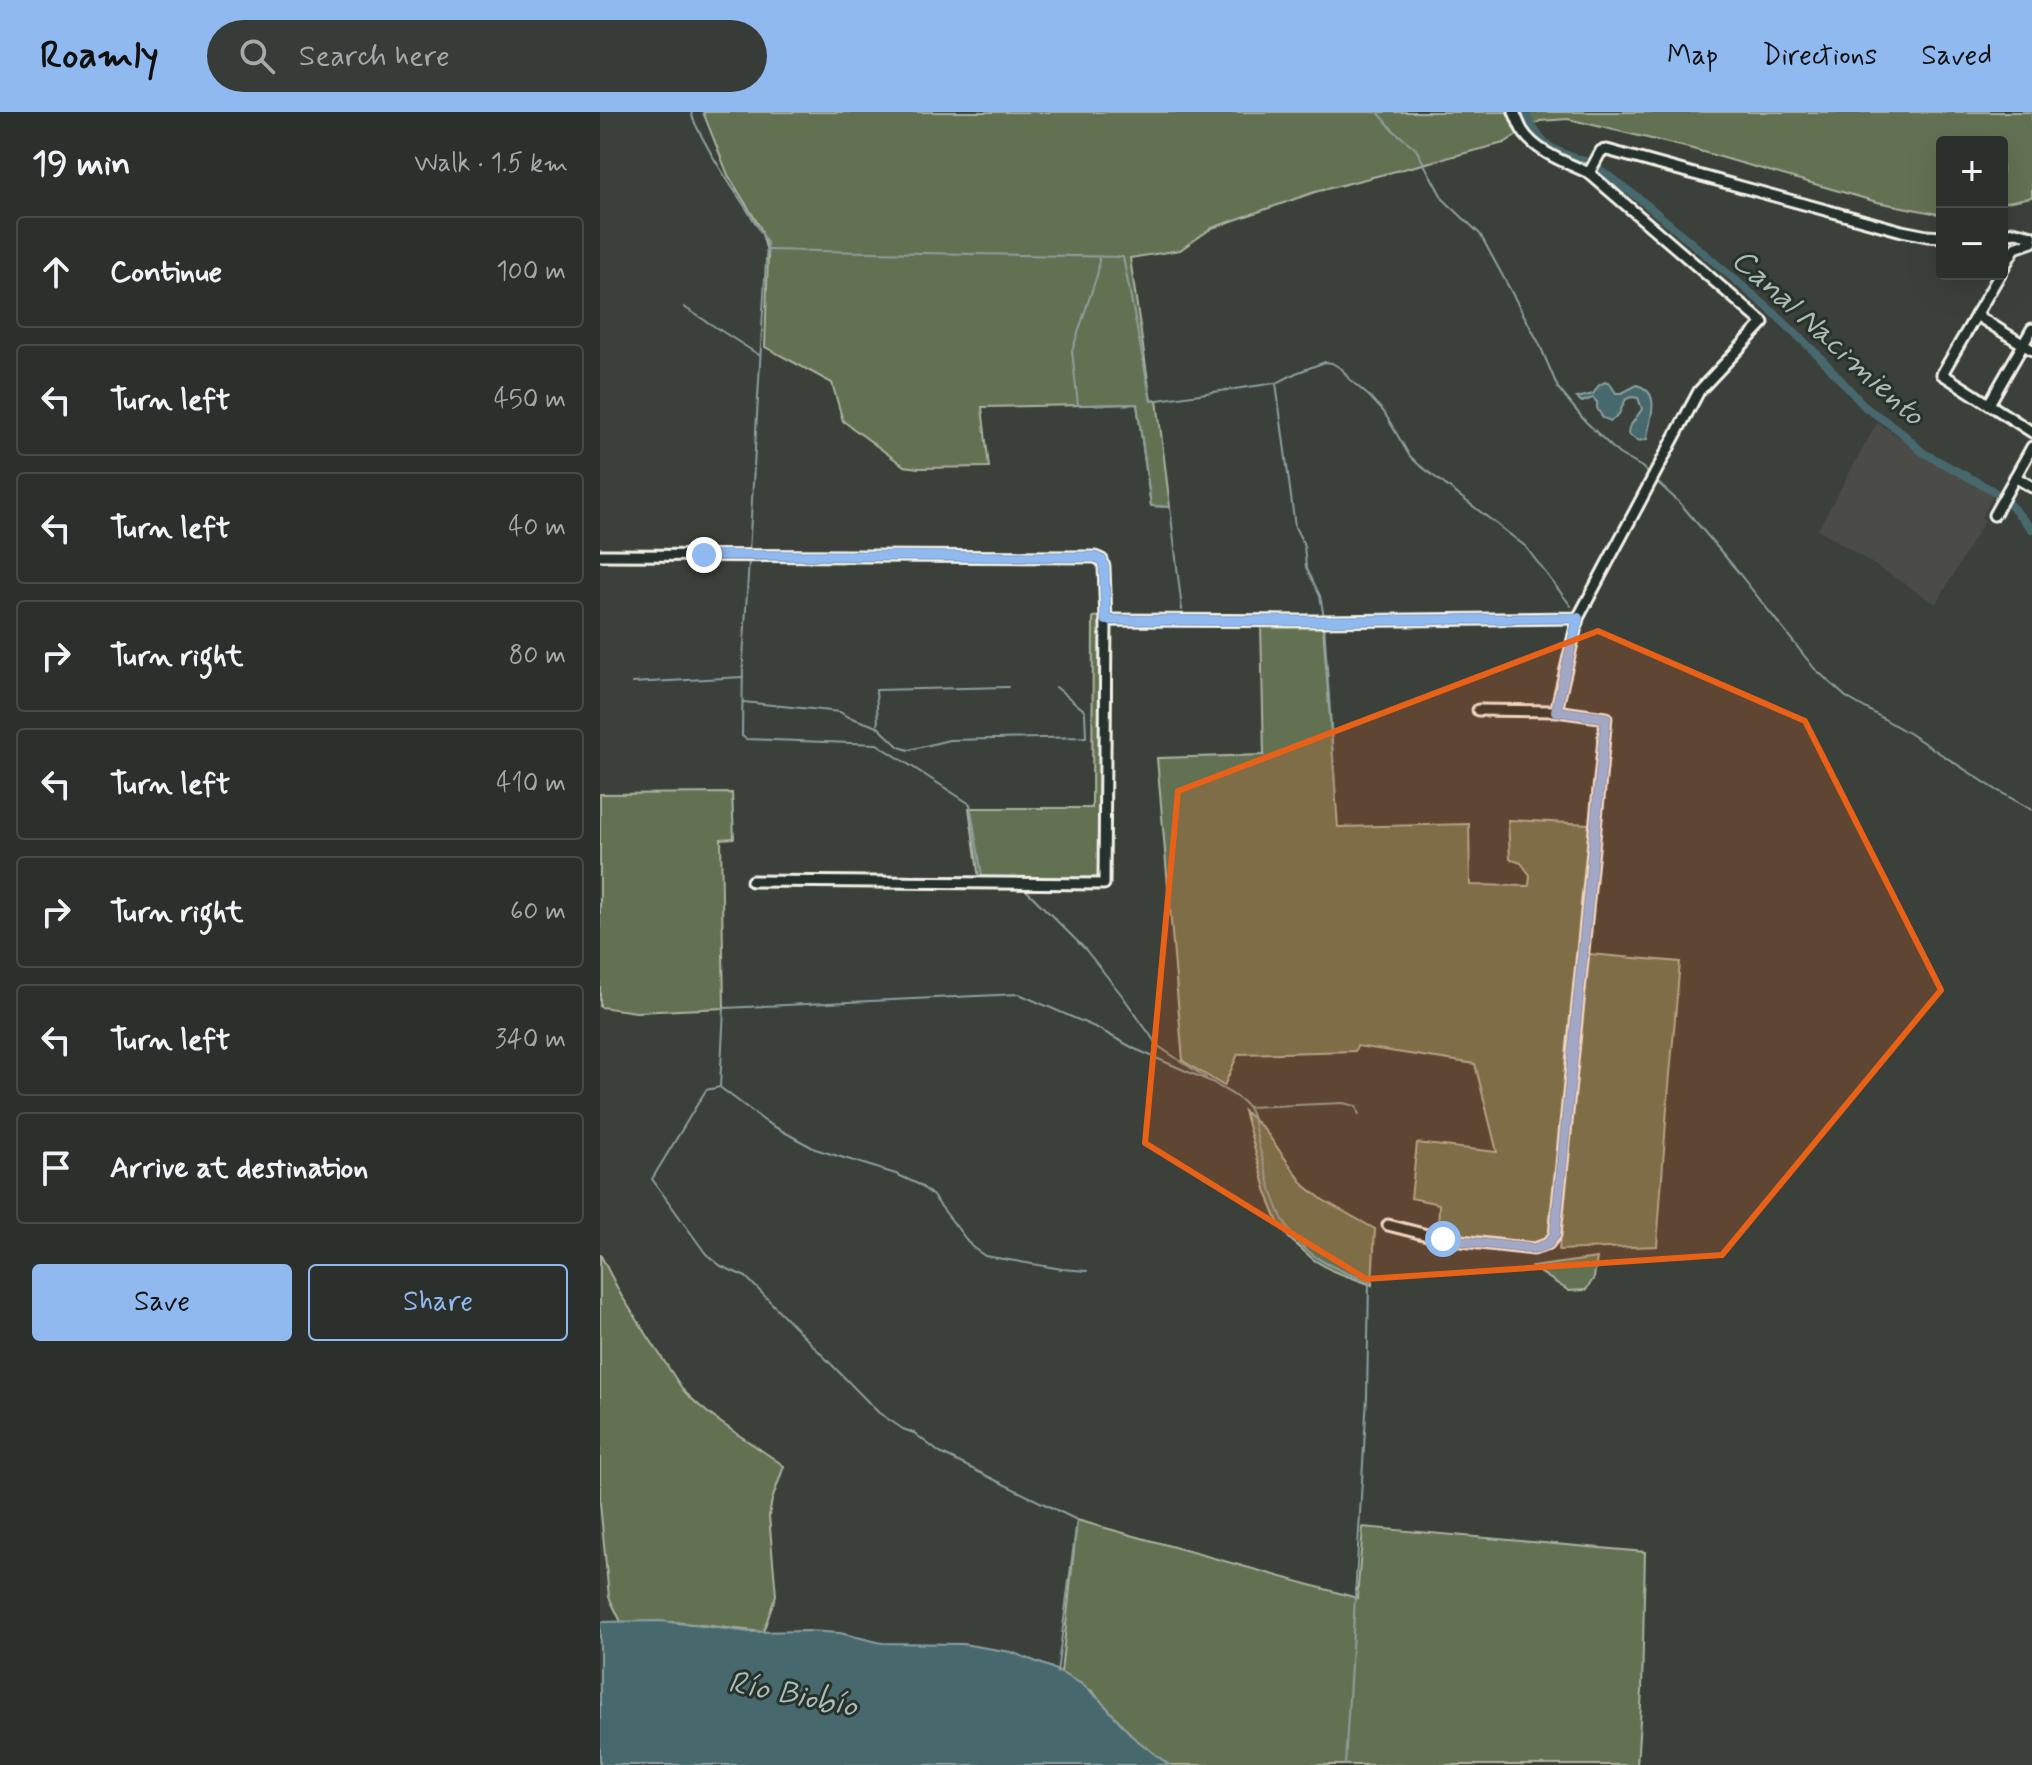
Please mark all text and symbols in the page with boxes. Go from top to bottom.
search box [207,20,767,92]
text: Roamly [40,32,159,81]
icon: search [235,34,279,78]
text: Search here [299,37,450,76]
text: Map [1667,38,1718,75]
text: Directions [1762,38,1877,75]
text: Saved [1921,38,1992,75]
map controls [1936,136,2008,280]
button: + [1936,136,2008,208]
text: 19 min [32,142,131,187]
text: Walk · 1.5 km [414,147,568,181]
button: − [1936,208,2008,280]
water label: Canal Nacimiento [1722,239,1934,436]
icon: ahead [34,250,78,294]
text: Continue [110,253,222,292]
text: 100 m [496,255,566,289]
icon: left [34,378,78,422]
text: Turn left [110,381,230,420]
text: 450 m [494,383,566,417]
icon: left [34,506,78,550]
text: Turn left [110,509,230,548]
text: 40 m [508,511,566,545]
route end [686,537,722,573]
icon: right [34,634,78,678]
text: Turn right [110,637,243,676]
text: 80 m [509,639,566,673]
icon: left [34,762,78,806]
text: Turn left [110,765,230,804]
text: 410 m [496,767,566,801]
icon: right [34,890,78,934]
text: Turn right [110,893,243,932]
text: 60 m [510,895,566,929]
icon: left [34,1018,78,1062]
text: Turn left [110,1021,230,1060]
text: 340 m [495,1023,566,1057]
icon: arrive [34,1146,78,1190]
text: Arrive at destination [110,1149,368,1188]
route start [1425,1221,1461,1257]
button: Save [32,1264,292,1341]
button: Share [308,1264,568,1341]
water label: Río Biobío [725,1662,862,1728]

